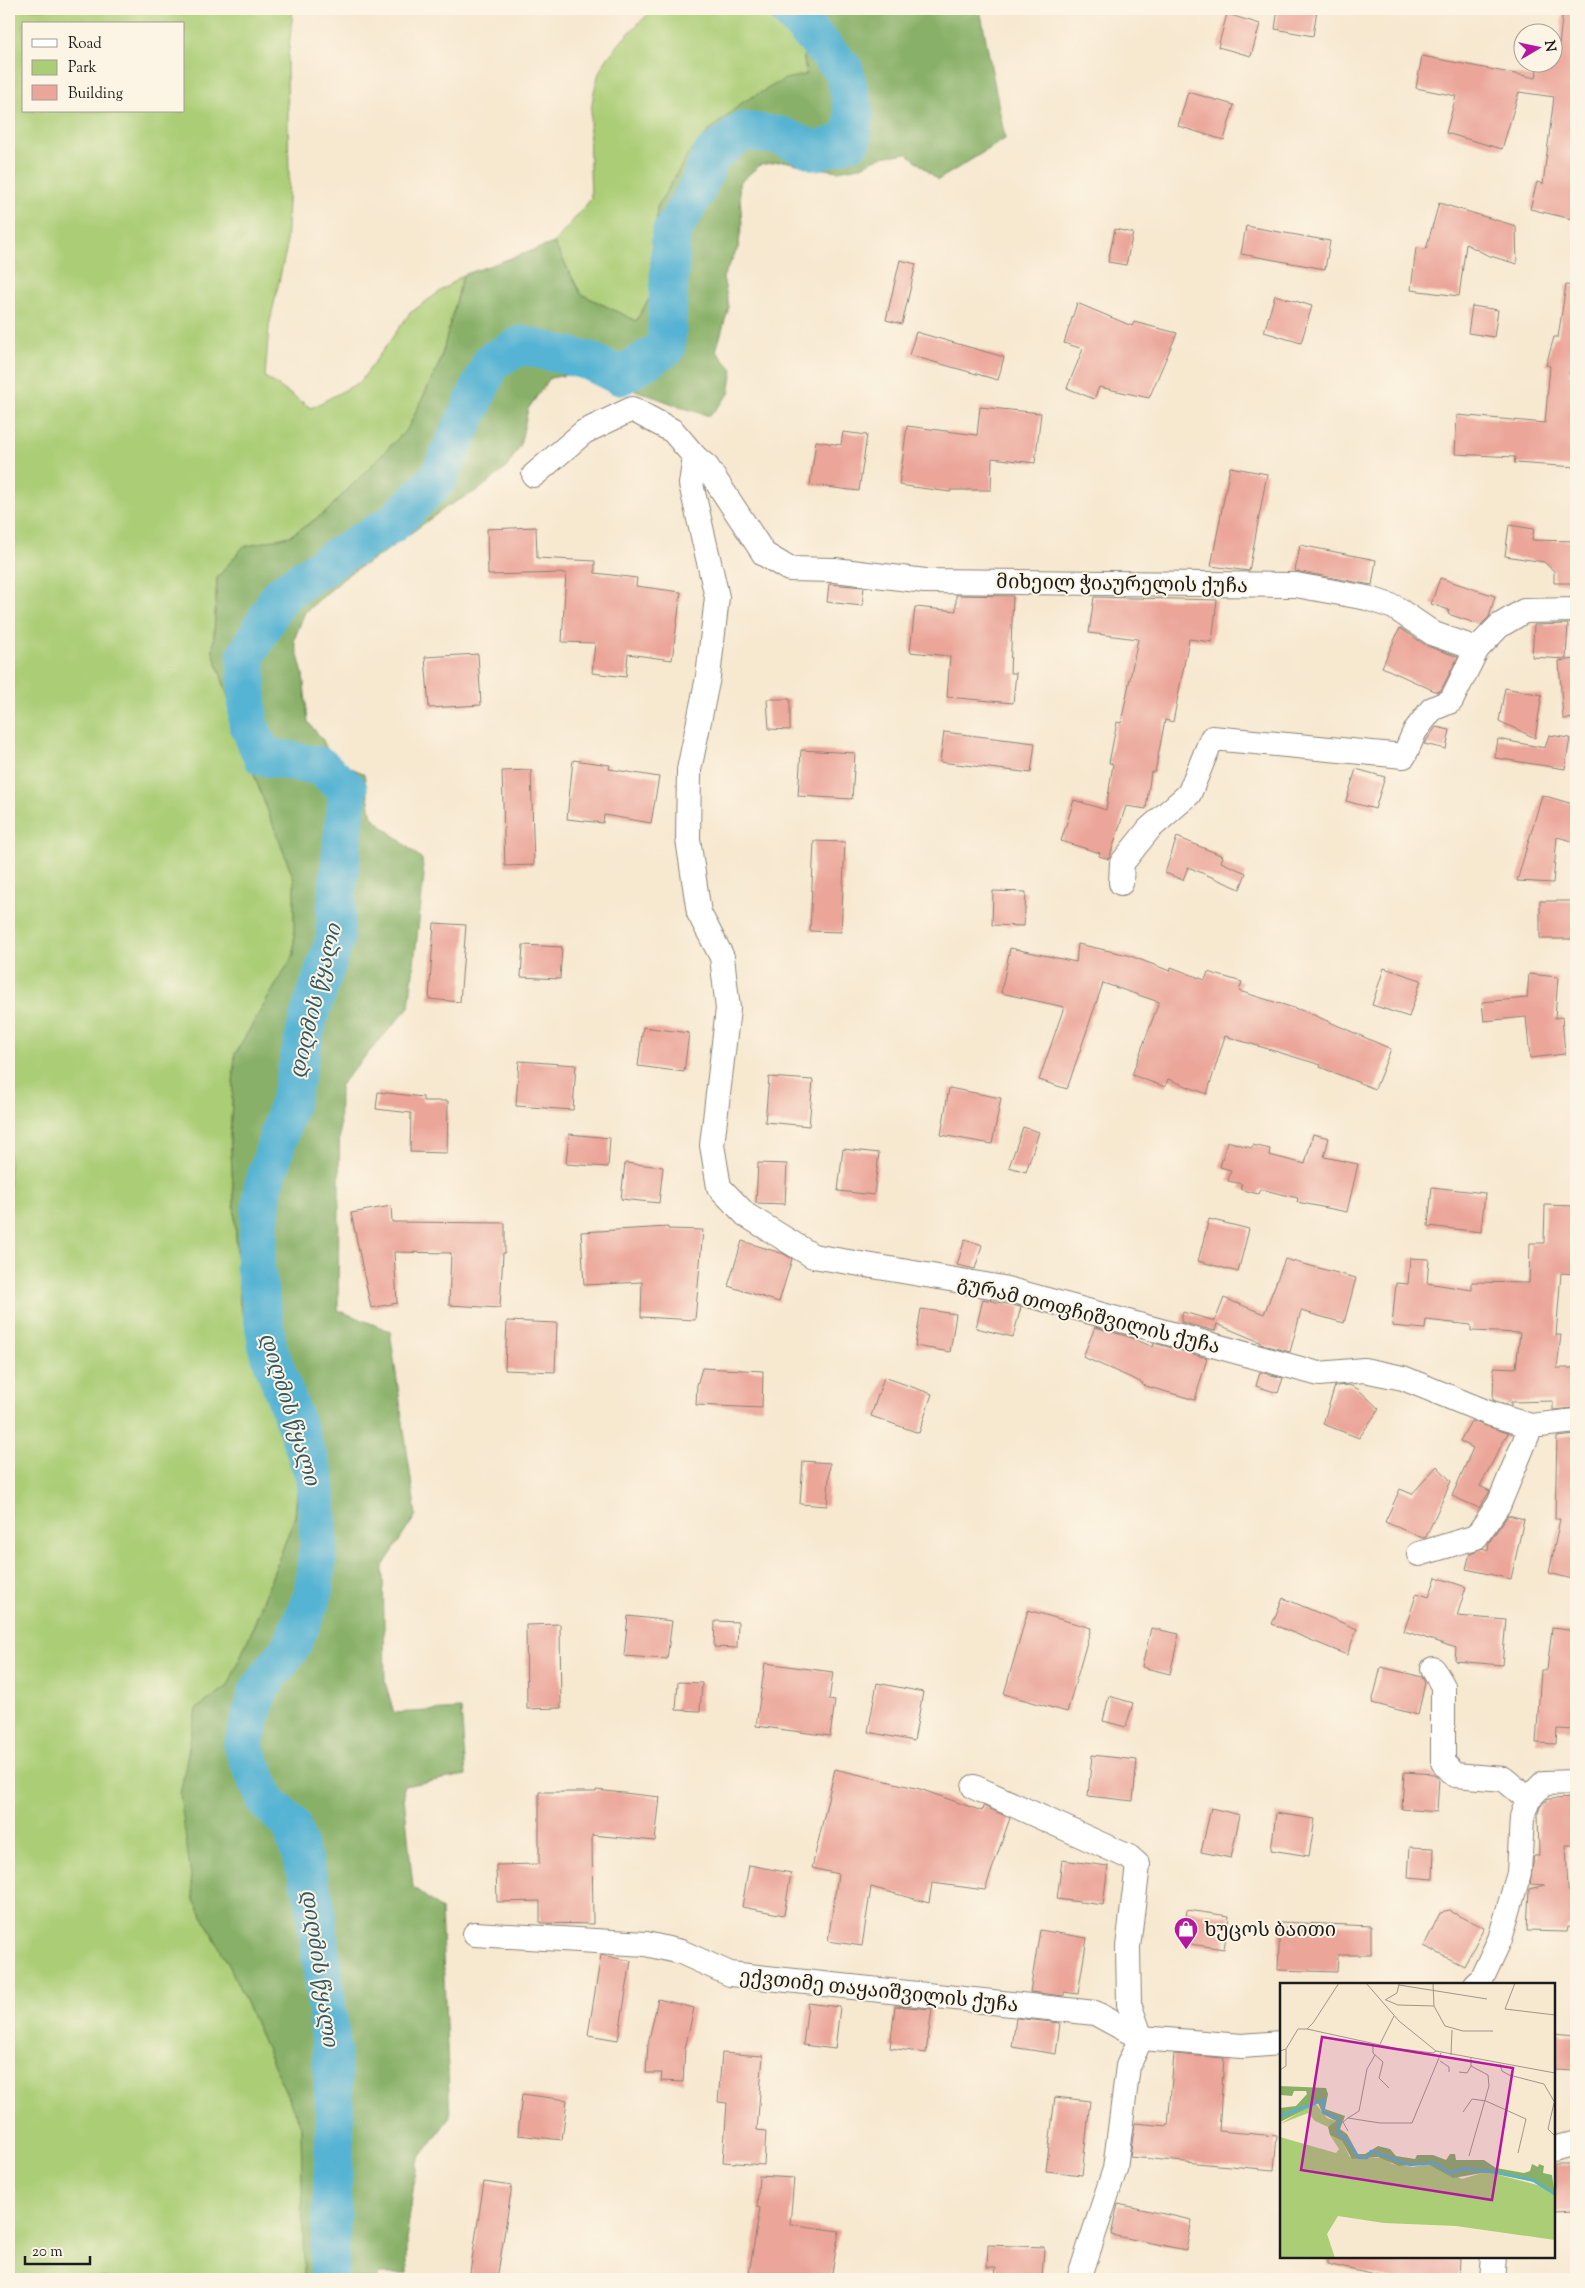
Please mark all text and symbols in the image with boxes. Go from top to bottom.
legend [22,22,185,112]
north arrow [1512,22,1562,72]
text: Road [68,34,102,55]
text: N [1538,39,1560,53]
text: Park [68,58,97,79]
text: Building [68,84,123,105]
street label: მიხეილ ჭიაურელის ქუჩა [996,569,1248,602]
water label: დიღმის წყალი [283,920,351,1082]
street label: გურამ თოფჩიშვილის ქუჩა [954,1270,1223,1363]
water label: დიღმის წყალი [251,1329,326,1491]
water label: დიღმის წყალი [292,1888,344,2050]
shop icon: ხუცოს ბაითი [1173,1916,1199,1950]
place label: ხუცოს ბაითი [1204,1917,1336,1946]
street label: ექვთიმე თაყაიშვილის ქუჩა [738,1963,1020,2022]
inset map [1280,1983,1555,2258]
scale bar [25,2233,90,2265]
text: 20 m [32,2242,63,2263]

